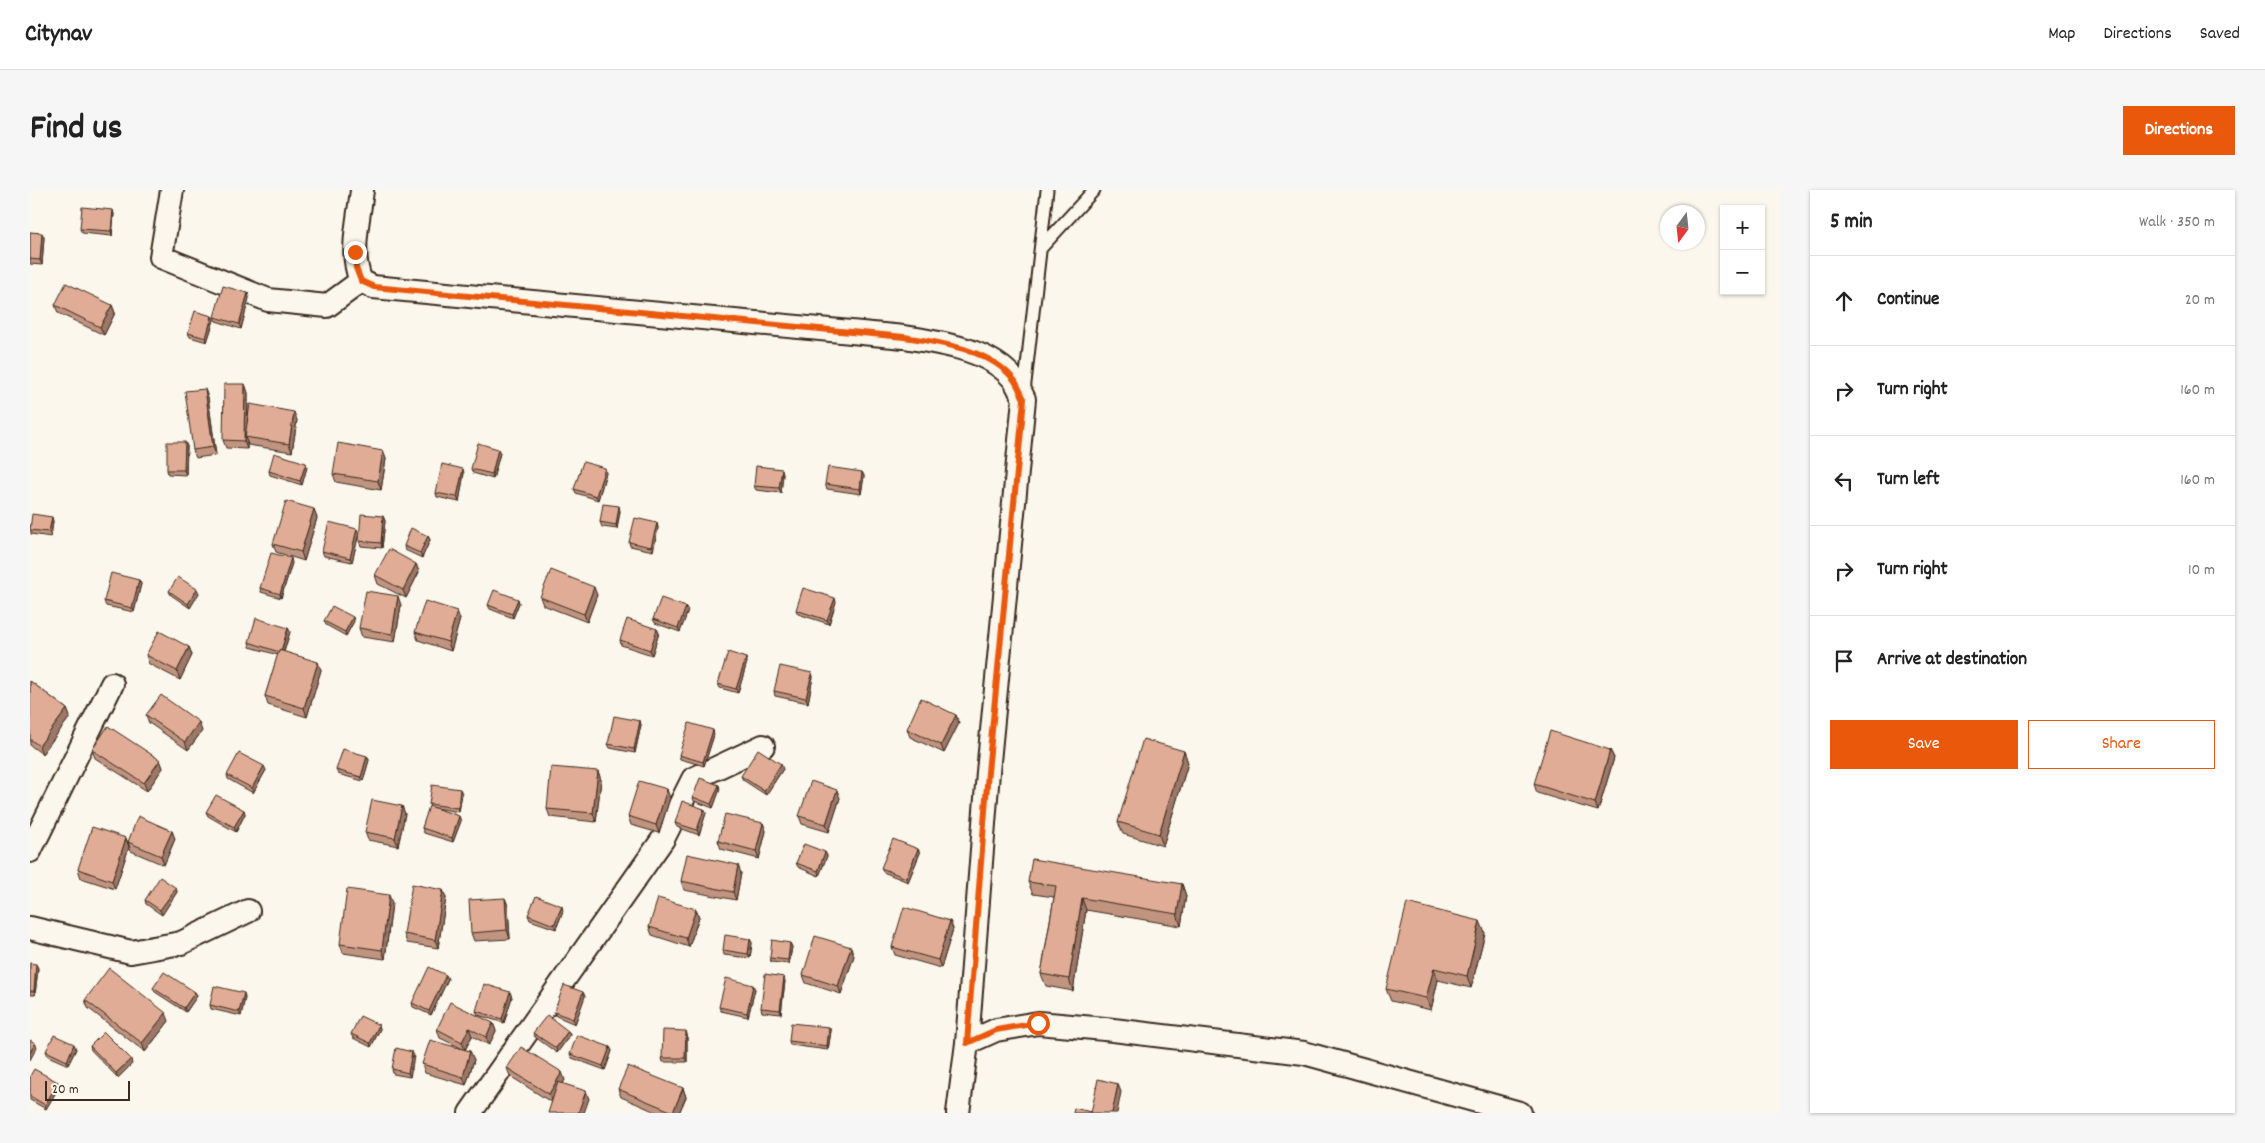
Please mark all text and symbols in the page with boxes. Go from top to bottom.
text: Citynav [25,18,92,52]
text: Map [2048,22,2075,47]
text: Directions [2103,22,2172,47]
text: Saved [2200,22,2240,47]
text: Find us [30,105,122,155]
button: Directions [2123,106,2235,155]
north arrow [1660,205,1705,250]
map controls [1720,205,1765,295]
button: + [1720,205,1765,250]
text: 5 min [1830,208,1873,238]
text: Walk · 350 m [2139,211,2215,234]
route end [344,241,367,264]
button: − [1720,250,1765,295]
icon: ahead [1830,287,1858,315]
text: Continue [1877,287,1939,314]
text: 20 m [2185,289,2215,312]
icon: right [1830,377,1858,405]
text: Turn right [1877,377,1948,404]
text: 160 m [2180,379,2215,402]
icon: left [1830,467,1858,495]
text: Turn left [1877,467,1940,494]
text: 160 m [2180,469,2215,492]
icon: right [1830,557,1858,585]
text: Turn right [1877,557,1948,584]
text: 10 m [2188,559,2215,582]
icon: arrive [1830,647,1858,675]
text: Arrive at destination [1877,647,2027,674]
button: Save [1830,720,2018,769]
button: Share [2028,720,2215,769]
route start [1027,1012,1050,1035]
scale bar [45,1078,130,1101]
text: 20 m [52,1080,79,1100]

